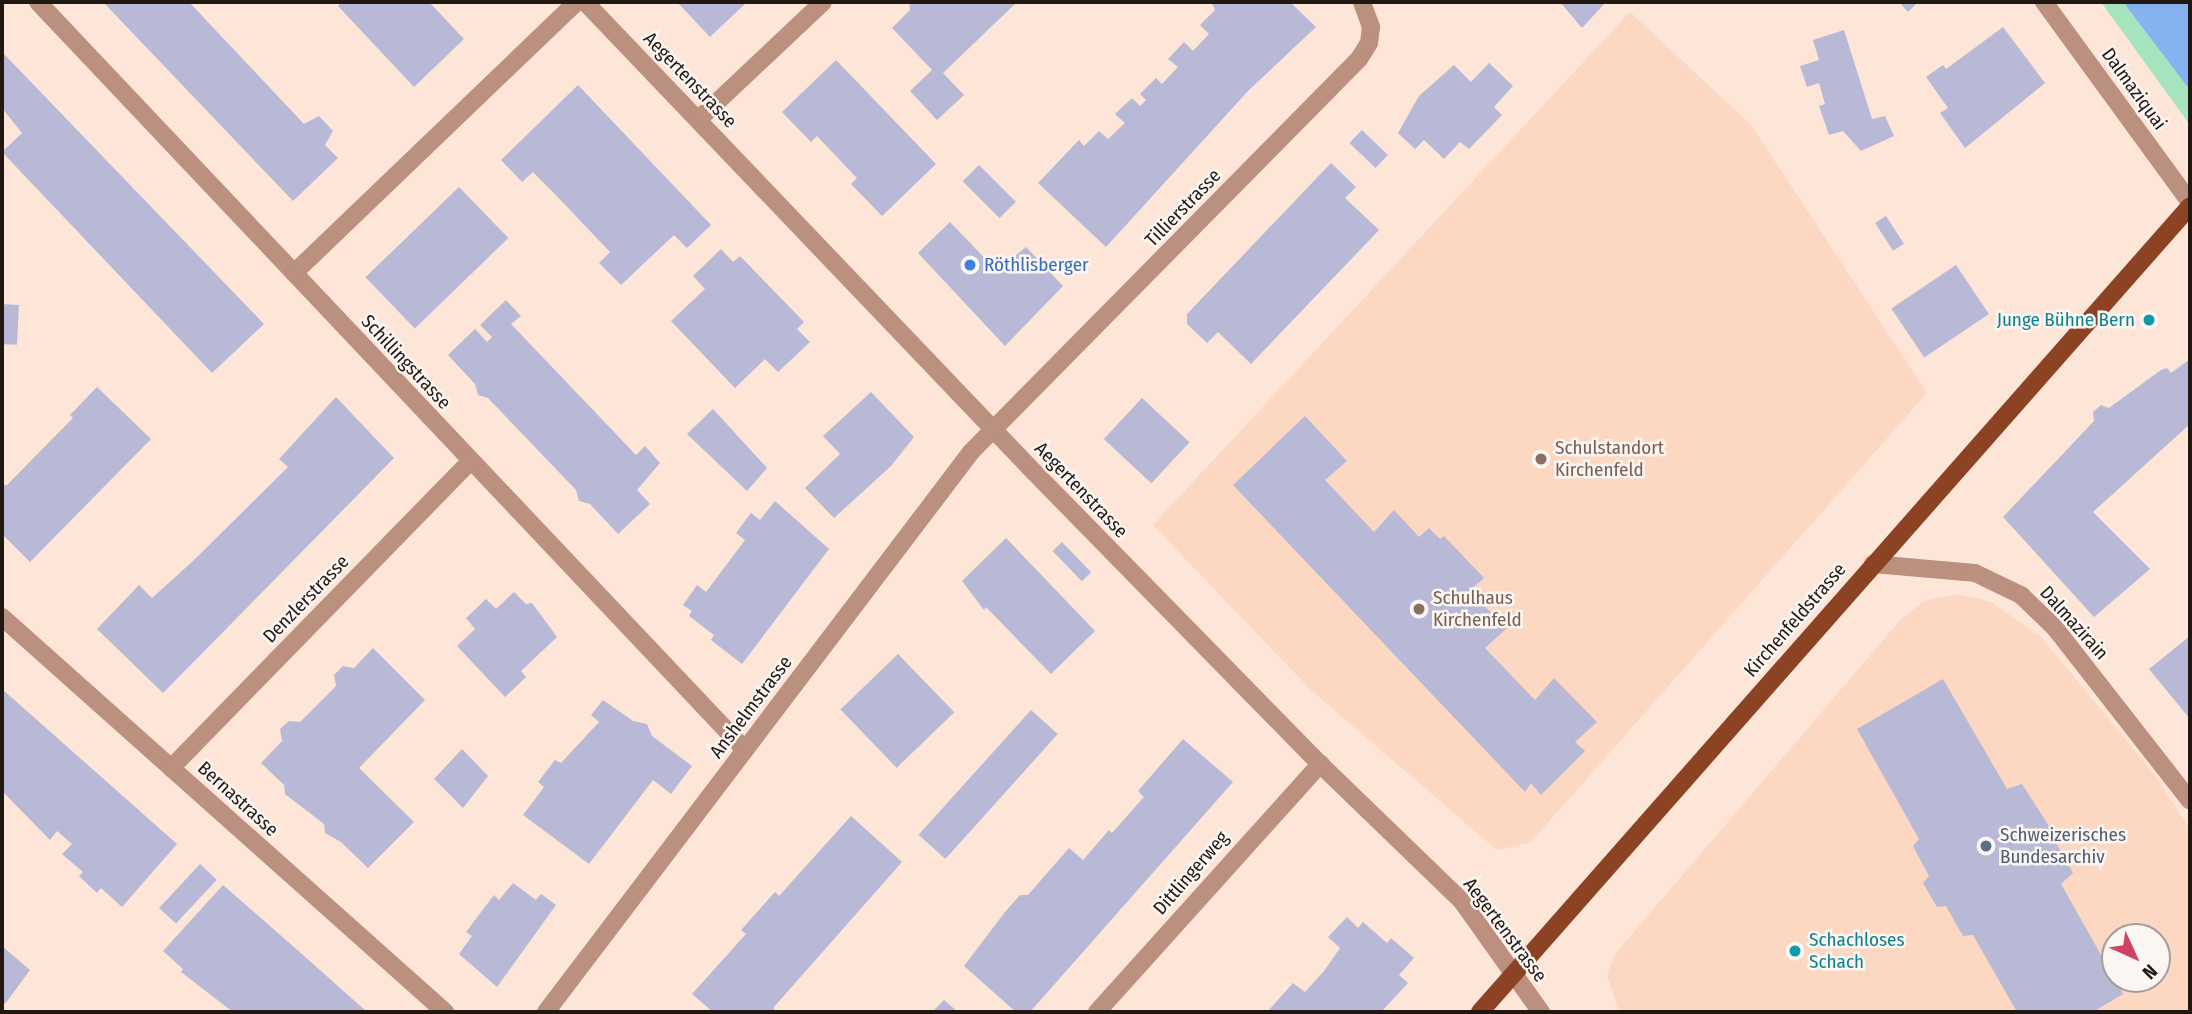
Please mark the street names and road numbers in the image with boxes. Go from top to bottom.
street label: Aegertenstrasse [639,27,741,133]
street label: Dalmaziquai [2097,44,2171,134]
street label: Tillierstrasse [1140,164,1226,252]
street label: Schillingstrasse [356,310,456,414]
street label: Aegertenstrasse [1030,437,1132,543]
street label: Denzlerstrasse [258,550,354,648]
street label: Kirchenfeldstrasse [1739,558,1851,682]
street label: Dalmazirain [2035,581,2113,665]
street label: Anshelmstrasse [705,651,797,763]
street label: Bernastrasse [193,757,283,841]
street label: Dittlingerweg [1149,827,1233,919]
street label: Aegertenstrasse [1458,873,1552,987]

